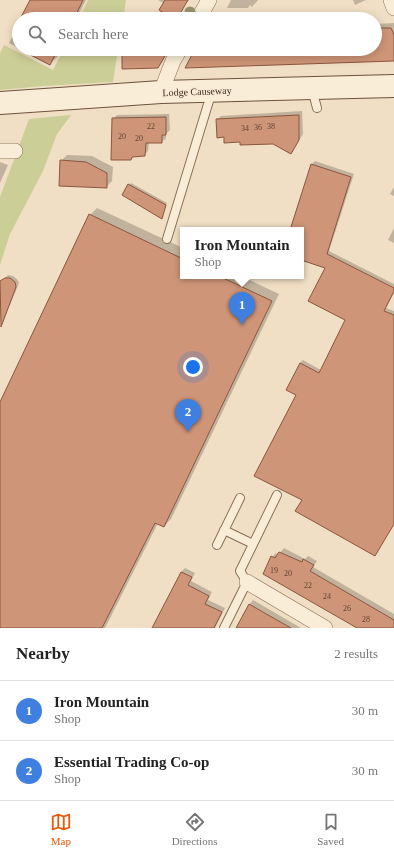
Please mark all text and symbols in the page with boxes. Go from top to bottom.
search box [12,12,382,56]
icon: search [26,23,48,45]
text: Search here [58,26,128,42]
street label: Lodge Causeway [162,85,232,98]
house number: 22 [147,122,155,131]
house number: 38 [267,122,275,131]
house number: 36 [254,123,262,132]
house number: 34 [241,124,249,133]
house number: 20 [118,132,126,141]
house number: 20 [135,134,143,143]
popup [180,227,304,279]
text: Iron Mountain [194,237,290,253]
text: Shop [194,254,221,269]
pin: 1 [229,292,255,325]
your location [183,357,203,377]
pin: 2 [175,399,201,432]
house number: 19 [270,566,278,575]
house number: 20 [284,569,292,578]
house number: 22 [304,581,312,590]
house number: 24 [323,592,331,601]
house number: 26 [343,604,351,613]
house number: 28 [362,615,370,624]
text: Nearby [16,644,70,663]
text: 2 results [334,646,378,661]
text: Iron Mountain [54,694,149,710]
text: 1 [26,703,32,718]
text: 30 m [352,703,378,718]
text: Shop [54,711,81,726]
text: Essential Trading Co-op [54,754,209,770]
text: 2 [26,763,32,778]
text: 30 m [352,763,378,778]
text: Shop [54,771,81,786]
tab: Map [50,811,72,847]
tab: Directions [172,811,217,847]
tab: Saved [317,811,344,847]

